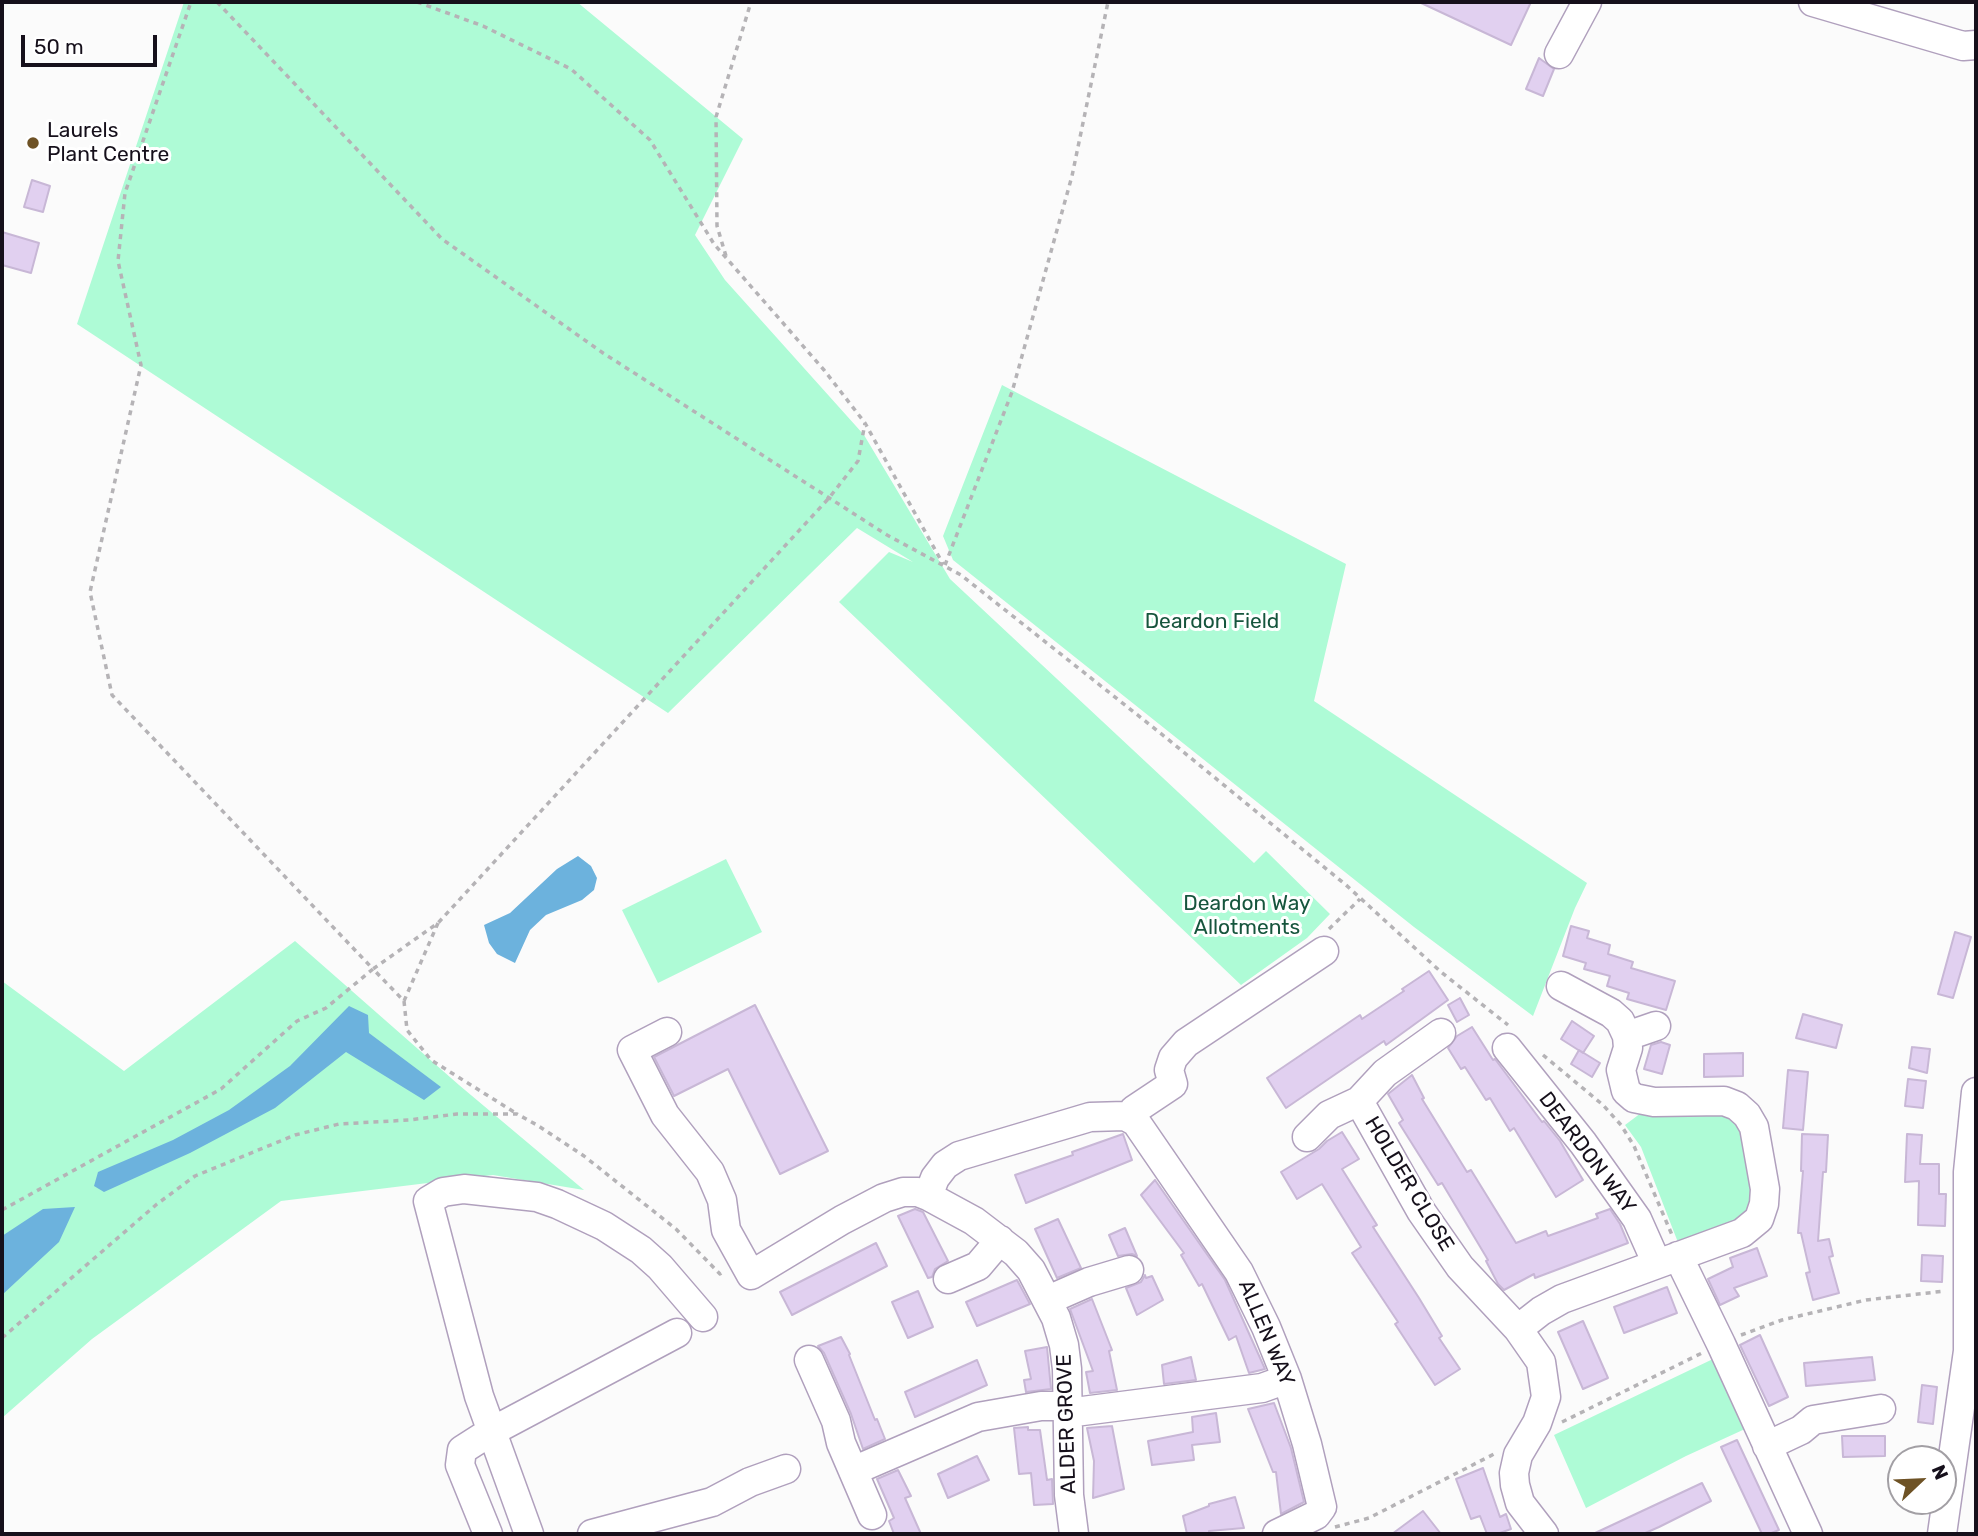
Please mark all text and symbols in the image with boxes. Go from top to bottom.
scale bar [24,21,161,65]
text: 50 m [34,34,84,59]
place label: Laurels Plant Centre [47,118,169,168]
marker: Laurels Plant Centre [25,135,41,151]
park label: Deardon Field [1145,609,1279,635]
park label: Deardon Way Allotments [1183,891,1311,941]
street label: DEARDON WAY [1533,1087,1641,1219]
street label: HOLDER CLOSE [1359,1112,1459,1256]
street label: ALLEN WAY [1232,1276,1300,1390]
street label: ALDER GROVE [1052,1353,1082,1495]
north arrow [1887,1445,1957,1515]
text: N [1927,1462,1953,1483]

